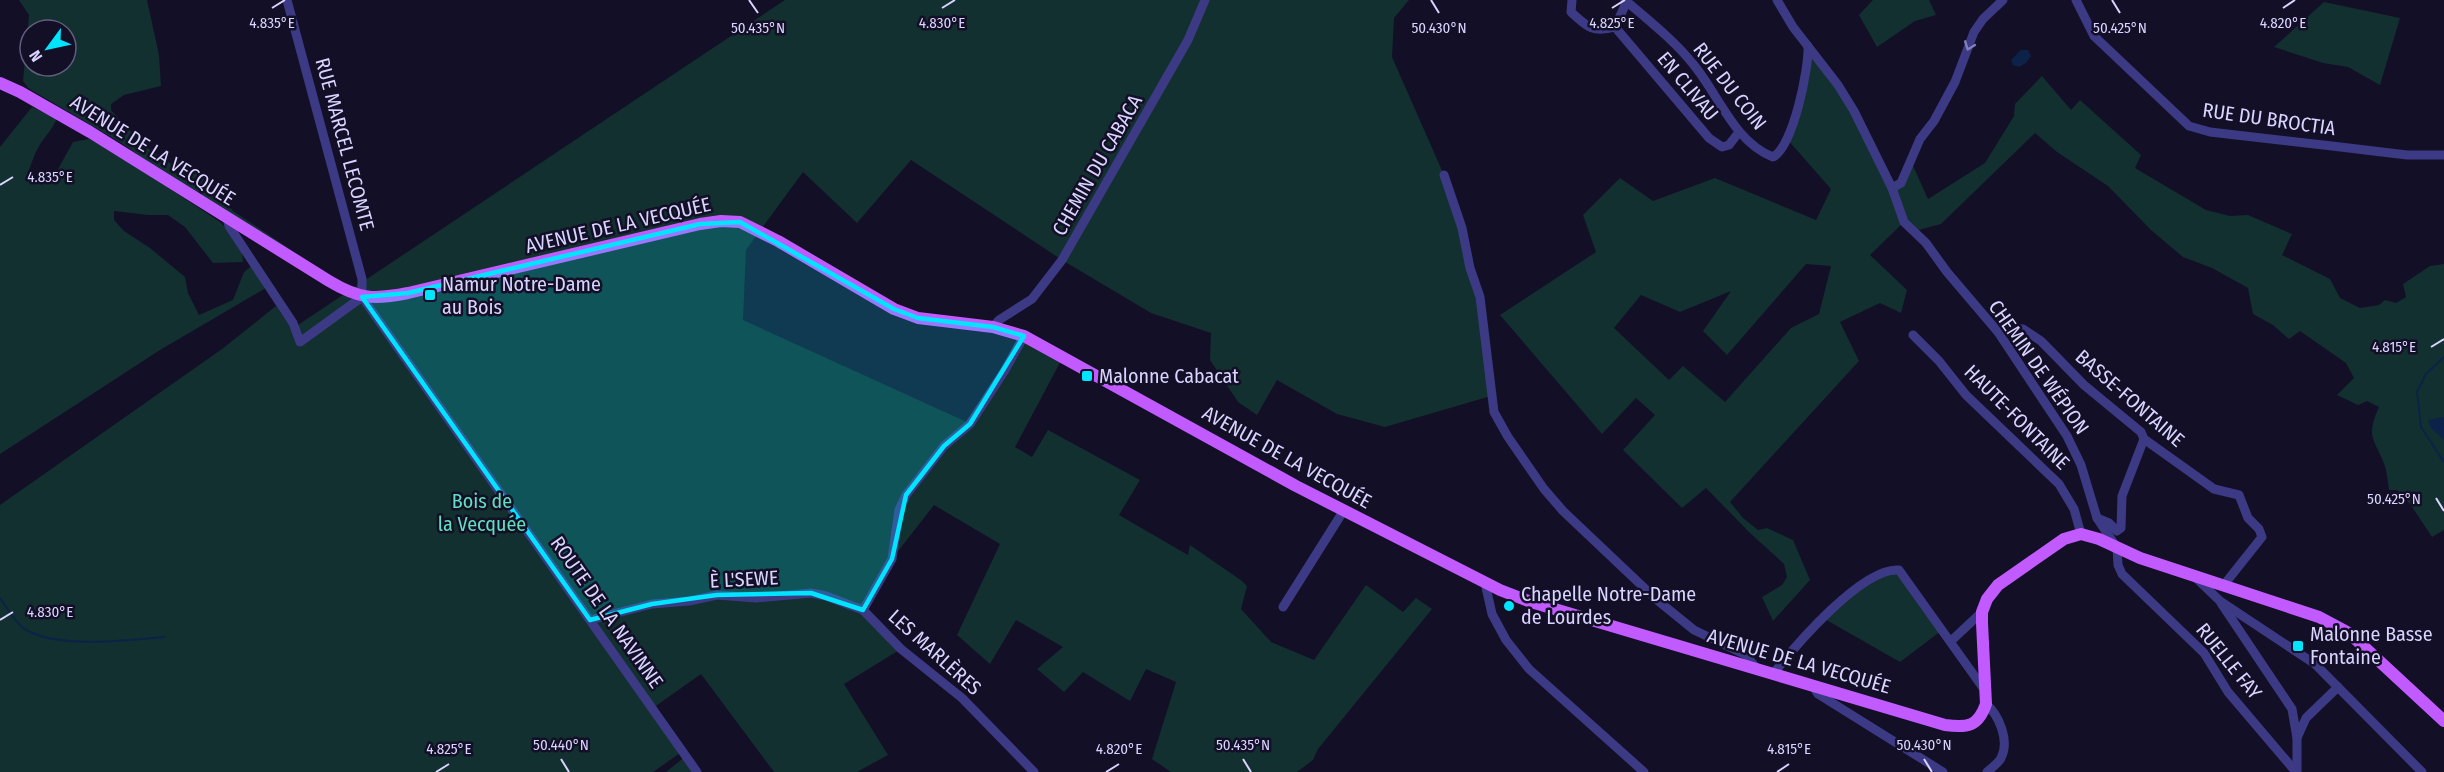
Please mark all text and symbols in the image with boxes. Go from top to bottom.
text: 4.835°E [249,14,295,32]
text: 4.830°E [919,14,965,32]
text: 4.825°E [1589,14,1635,32]
text: 4.820°E [2260,14,2306,32]
north arrow [18,18,78,78]
text: 50.435°N [731,19,785,37]
text: 50.430°N [1411,19,1467,37]
text: 50.425°N [2093,19,2147,37]
street label: RUE DU COIN [1688,37,1772,135]
one-way arrow [1963,40,1976,51]
text: N [25,47,46,65]
street label: EN CLIVAU [1652,47,1724,125]
street label: RUE MARCEL LECOMTE [310,55,380,233]
street label: AVENUE DE LA VECQUÉE [66,90,240,210]
street label: CHEMIN DU CABACA [1047,90,1147,240]
street label: RUE DU BROCTIA [2201,98,2337,140]
text: 4.835°E [27,168,73,186]
street label: AVENUE DE LA VECQUÉE [523,192,713,258]
place label: Namur Notre-Dame au Bois [442,272,601,319]
marker: Namur Notre-Dame au Bois [423,288,437,302]
street label: CHEMIN DE WÉPION [1984,295,2094,439]
text: 4.815°E [2372,338,2416,356]
street label: BASSE-FONTAINE [2071,344,2189,452]
street label: HAUTE-FONTAINE [1960,360,2074,474]
place label: Malonne Cabacat [1099,364,1239,388]
marker: Malonne Cabacat [1080,369,1094,383]
street label: AVENUE DE LA VECQUÉE [1198,401,1376,513]
park label: Bois de la Vecquée [438,489,526,536]
text: 50.425°N [2367,490,2421,508]
street label: ROUTE DE LA NAVINNE [546,532,668,692]
street label: È L'SEWE [709,565,779,593]
place label: Chapelle Notre-Dame de Lourdes [1521,582,1696,629]
marker: Chapelle Notre-Dame de Lourdes [1502,599,1516,613]
text: 4.830°E [27,603,73,621]
street label: LES MARLÈRES [884,604,986,700]
street label: RUELLE FAY [2191,618,2267,704]
place label: Malonne Basse Fontaine [2310,622,2433,669]
street label: AVENUE DE LA VECQUÉE [1705,623,1893,699]
marker: Malonne Basse Fontaine [2291,639,2305,653]
text: 50.440°N [533,736,589,754]
text: 50.435°N [1216,736,1270,754]
text: 50.430°N [1896,736,1952,754]
text: 4.825°E [426,740,472,758]
text: 4.820°E [1096,740,1142,758]
text: 4.815°E [1767,740,1811,758]

